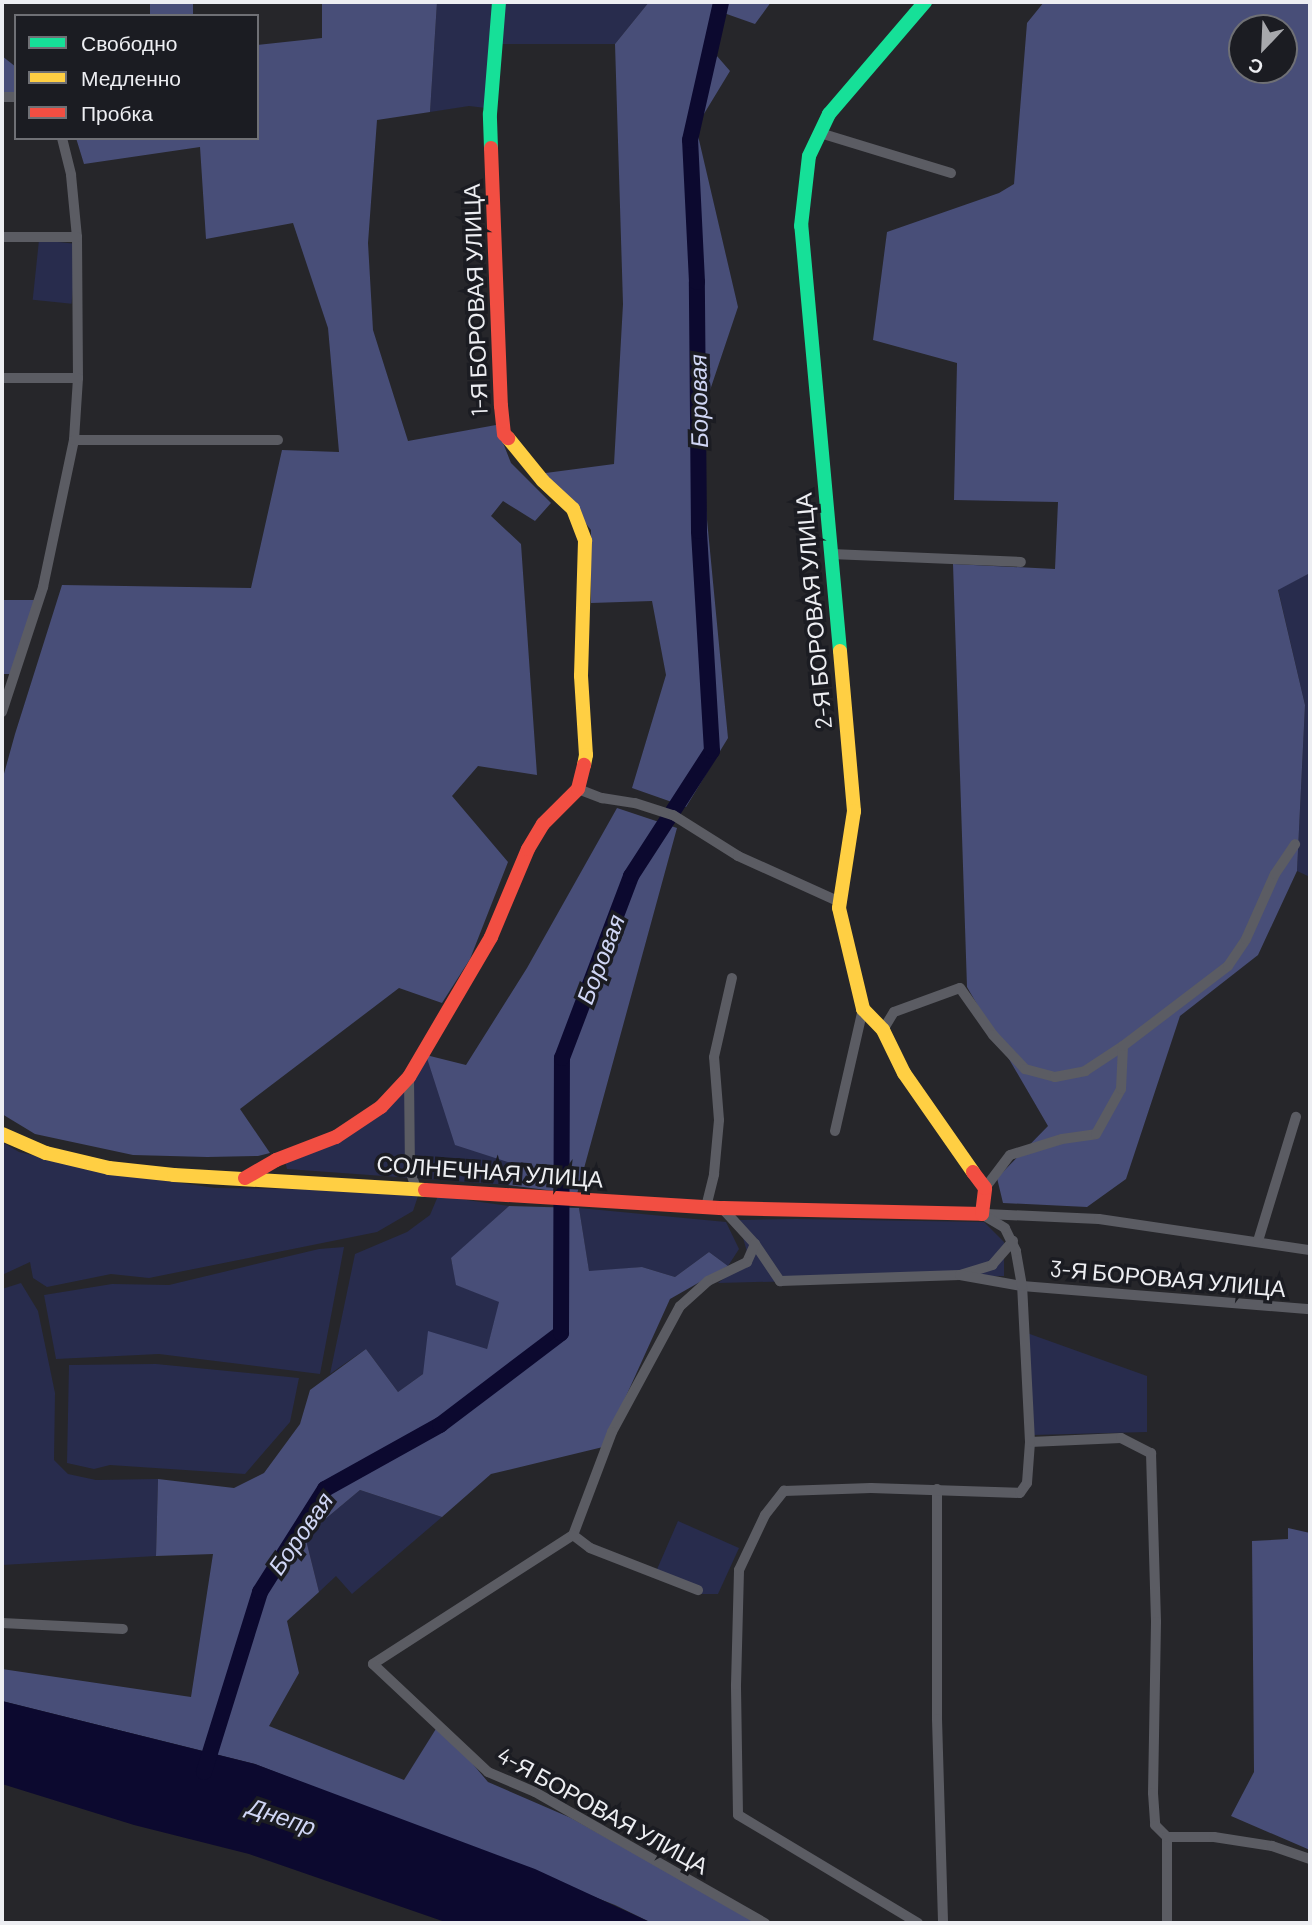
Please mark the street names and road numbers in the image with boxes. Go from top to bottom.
street label: 1-Я БОРОВАЯ УЛИЦА [457,183,493,417]
street label: 2-Я БОРОВАЯ УЛИЦА [789,492,837,730]
street label: СОЛНЕЧНАЯ УЛИЦА [376,1149,604,1193]
street label: 3-Я БОРОВАЯ УЛИЦА [1049,1254,1287,1302]
street label: 4-Я БОРОВАЯ УЛИЦА [493,1740,713,1880]

